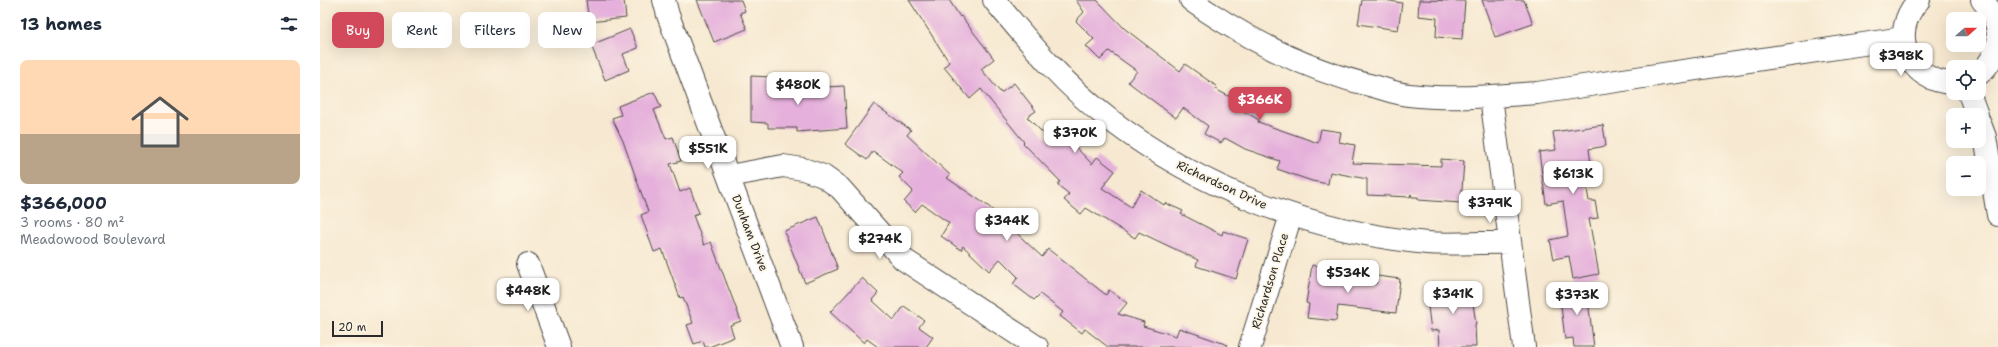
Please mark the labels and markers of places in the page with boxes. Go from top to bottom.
pin: $398K [1873,43,1929,77]
pin: $480K [770,72,826,106]
pin: $366K [1232,87,1288,121]
pin: $370K [1047,120,1103,154]
pin: $551K [680,136,736,170]
pin: $613K [1545,161,1601,195]
pin: $379K [1462,190,1518,224]
pin: $344K [979,208,1035,242]
pin: $274K [852,226,908,260]
pin: $534K [1320,260,1376,294]
pin: $448K [500,278,556,312]
pin: $341K [1425,281,1481,315]
pin: $373K [1549,282,1605,316]

